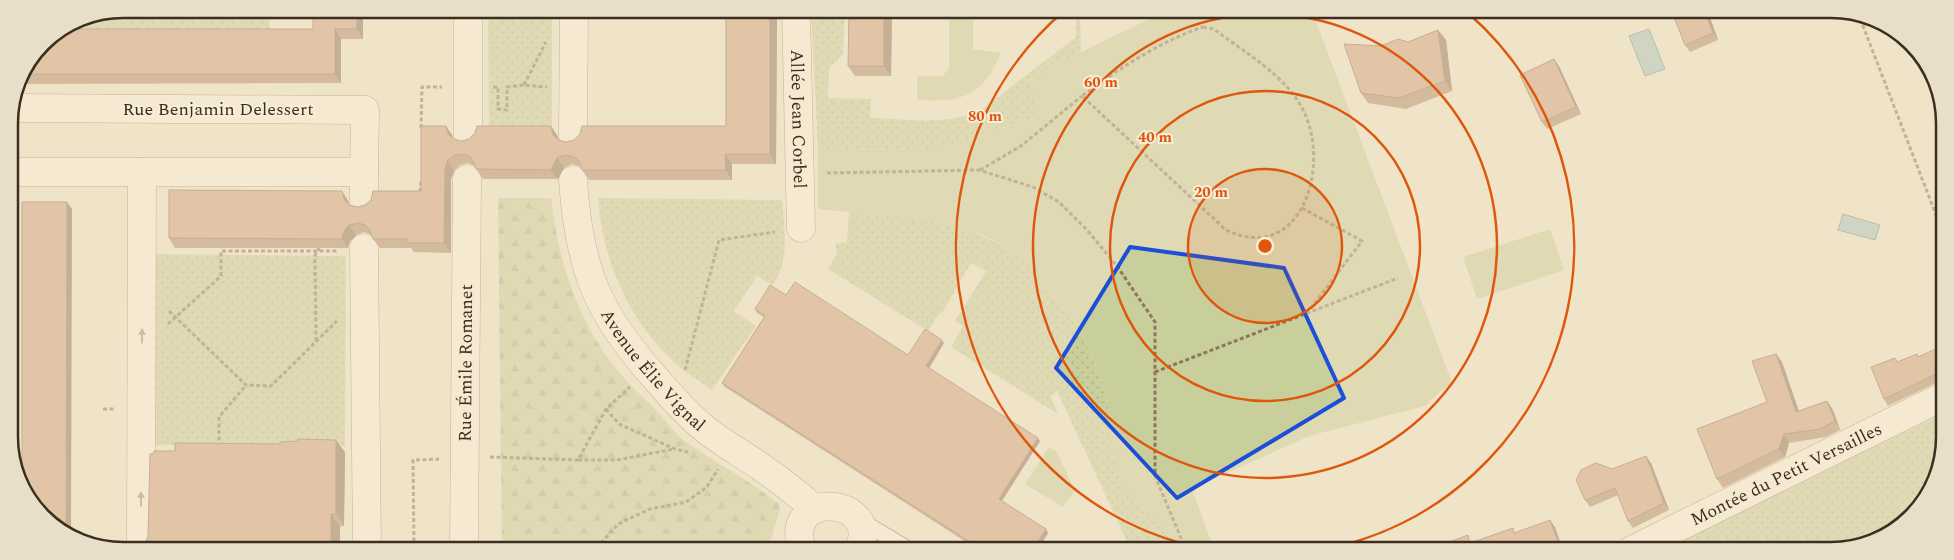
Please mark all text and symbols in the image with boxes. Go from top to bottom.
street label: Allée Jean Corbel [783,49,813,189]
text: 60 m [1084,71,1119,94]
street label: Rue Benjamin Delessert [122,96,314,123]
text: 80 m [968,105,1003,128]
text: 40 m [1138,126,1173,149]
text: 20 m [1194,181,1229,204]
centre of rings [1256,237,1274,255]
street label: Rue Émile Romanet [452,284,480,442]
street label: Avenue Élie Vignal [593,304,711,438]
one-way arrow [138,328,146,344]
street label: Montée du Petit Versailles [1686,416,1887,533]
one-way arrow [137,491,145,507]

